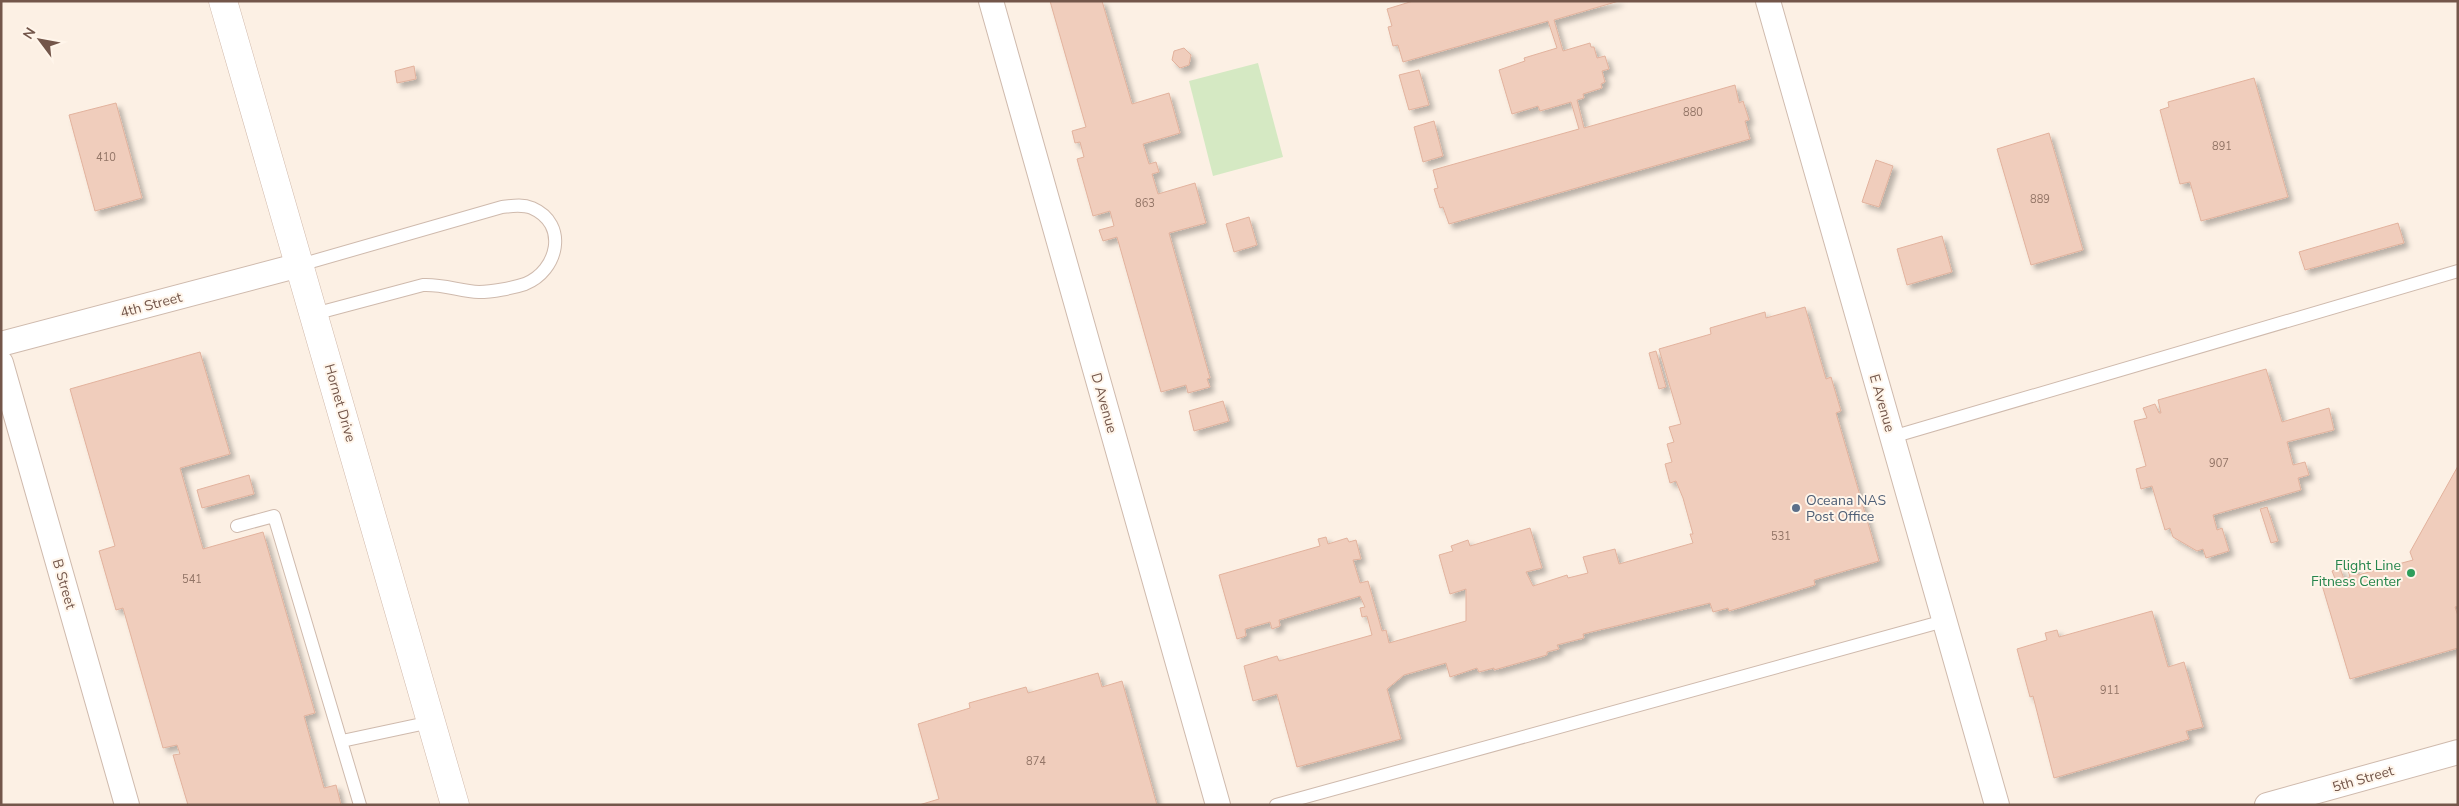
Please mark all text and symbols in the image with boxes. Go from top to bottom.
north arrow [15,15,65,65]
text: N [19,24,40,43]
house number: 880 [1683,105,1703,120]
house number: 891 [2212,139,2232,154]
house number: 410 [96,150,116,165]
house number: 889 [2030,192,2050,207]
house number: 863 [1135,196,1155,211]
street label: 4th Street [118,288,184,322]
street label: Hornet Drive [320,362,360,444]
street label: D Avenue [1086,371,1122,435]
street label: E Avenue [1865,372,1899,434]
house number: 907 [2209,456,2229,471]
place label: Oceana NAS Post Office [1806,491,1886,526]
marker: Oceana NAS Post Office [1790,502,1802,514]
house number: 531 [1771,529,1791,544]
place label: Flight Line Fitness Center [2311,556,2401,591]
street label: B Street [48,557,80,611]
marker: Flight Line Fitness Center [2405,567,2417,579]
house number: 541 [182,572,202,587]
house number: 911 [2100,683,2120,698]
house number: 874 [1026,754,1046,769]
street label: 5th Street [2330,761,2396,797]

